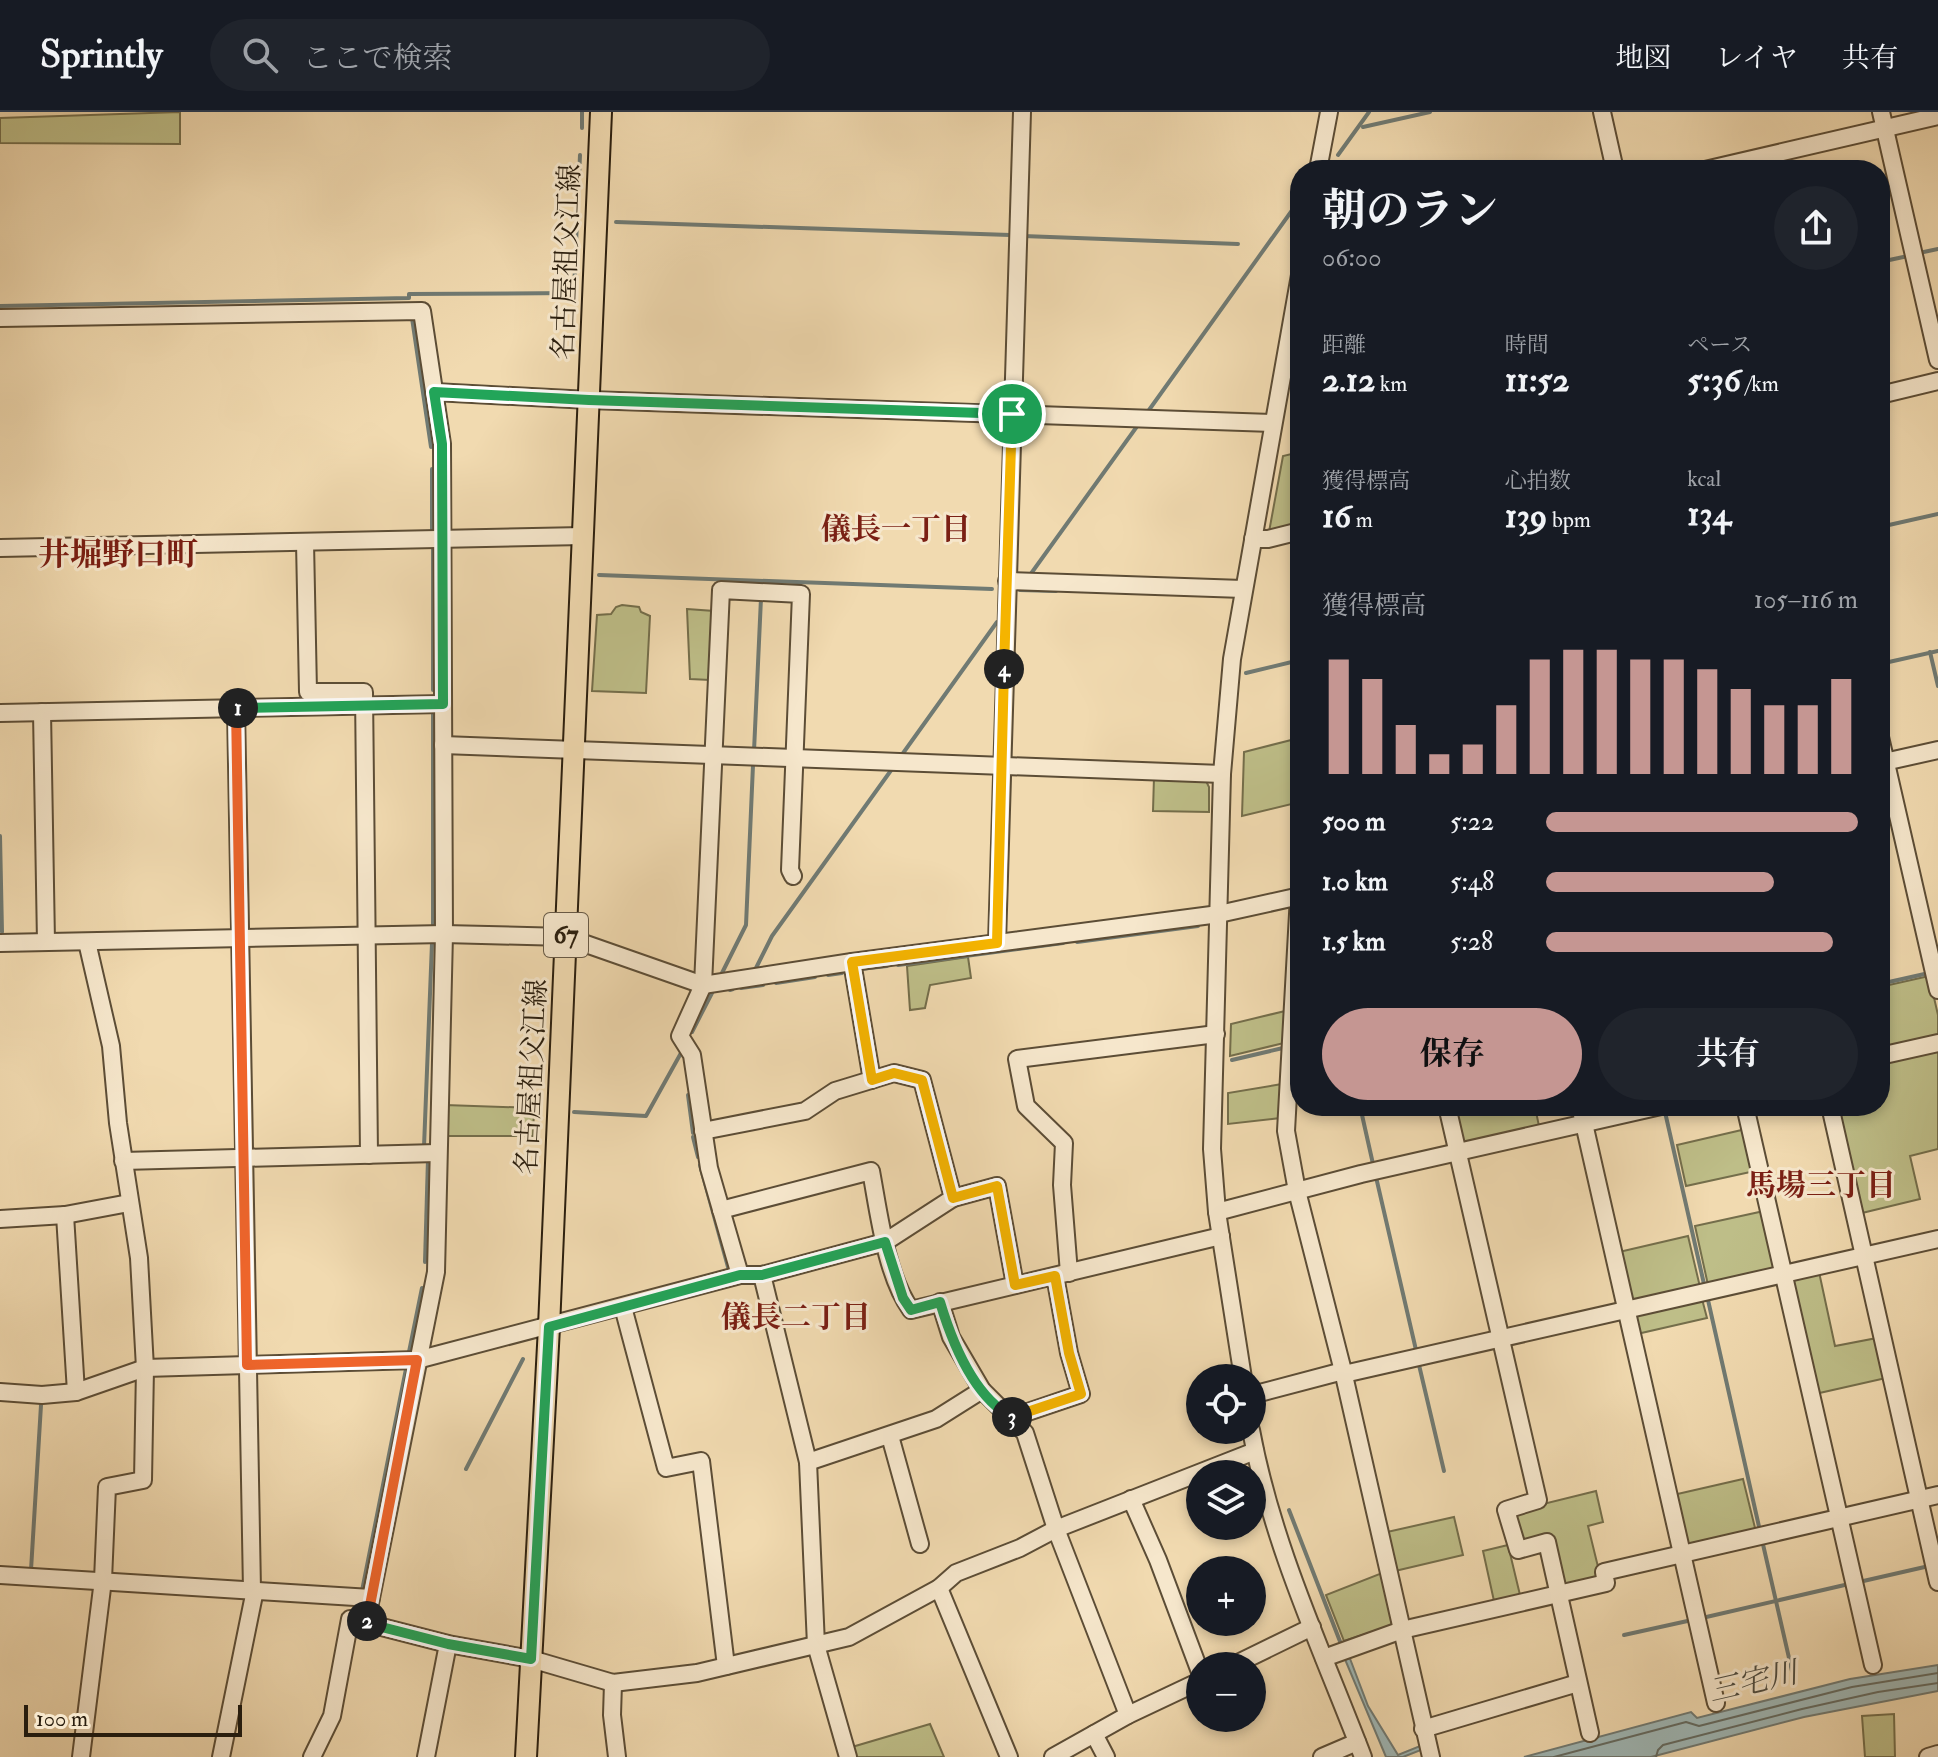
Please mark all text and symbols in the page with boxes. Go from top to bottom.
search box [210,19,770,91]
text: Sprintly [40,31,162,79]
icon: search [238,33,282,77]
text: ここで検索 [302,40,452,77]
text: 地図 [1615,41,1671,76]
text: レイヤ [1715,41,1798,76]
text: 共有 [1842,41,1898,76]
street label: 名古屋祖父江線 [546,163,588,361]
text: 朝のラン [1322,184,1498,239]
button: share [1774,186,1858,270]
text: 06:00 [1322,242,1382,274]
text: 距離 [1322,331,1366,359]
text: 時間 [1505,331,1549,359]
text: ペース [1687,331,1752,359]
text: 2.12 [1322,359,1375,402]
text: 11:52 [1505,359,1569,402]
text: 5:36 [1687,359,1741,402]
text: km [1375,370,1407,398]
text: /km [1741,370,1779,398]
pin [978,380,1046,448]
icon: arrive [990,392,1034,436]
text: kcal [1687,465,1721,493]
text: 獲得標高 [1322,467,1410,495]
text: 心拍数 [1505,467,1571,495]
text: 134 [1687,493,1731,536]
text: 16 [1322,495,1351,538]
text: 139 [1505,495,1547,538]
text: m [1351,506,1373,534]
text: bpm [1547,506,1591,534]
district label: 儀長一丁目 [821,511,971,548]
district label: 井堀野口町 [38,535,198,575]
text: 105–116 m [1754,584,1858,616]
text: 獲得標高 [1322,590,1426,622]
pin: 4 [984,649,1024,689]
text: 4 [998,655,1010,683]
pin: 1 [218,688,258,728]
text: 1 [234,694,242,722]
text: 500 m [1322,806,1386,838]
text: 5:22 [1450,806,1494,838]
text: 1.0 km [1322,866,1388,898]
text: 5:48 [1450,866,1494,898]
road number: 67 [544,913,588,957]
text: 1.5 km [1322,926,1385,958]
text: 5:28 [1450,926,1493,958]
street label: 名古屋祖父江線 [509,978,555,1176]
button: 保存 [1322,1008,1582,1100]
button: 共有 [1598,1008,1858,1100]
district label: 馬場三丁目 [1746,1167,1896,1204]
district label: 儀長二丁目 [721,1299,871,1336]
map controls [1186,1364,1266,1732]
button: locate [1186,1364,1266,1444]
pin: 3 [992,1397,1032,1437]
text: 3 [1008,1403,1016,1431]
button: layers [1186,1460,1266,1540]
button: + [1186,1556,1266,1636]
pin: 2 [347,1601,387,1641]
text: 2 [361,1607,373,1635]
button: − [1186,1652,1266,1732]
water label: 三宅川 [1705,1653,1804,1710]
scale bar [24,1701,242,1737]
text: 100 m [36,1705,88,1733]

